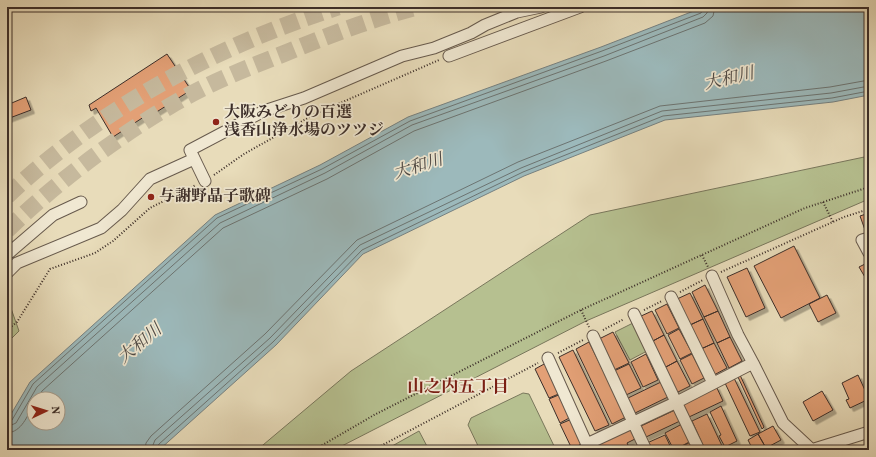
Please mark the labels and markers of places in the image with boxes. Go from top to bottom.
place label: 大阪みどりの百選 浅香山浄水場のツツジ [224,102,384,142]
marker: 大阪みどりの百選 浅香山浄水場のツツジ [211,117,221,127]
place label: 与謝野晶子歌碑 [159,186,271,208]
marker: 与謝野晶子歌碑 [146,192,156,202]

